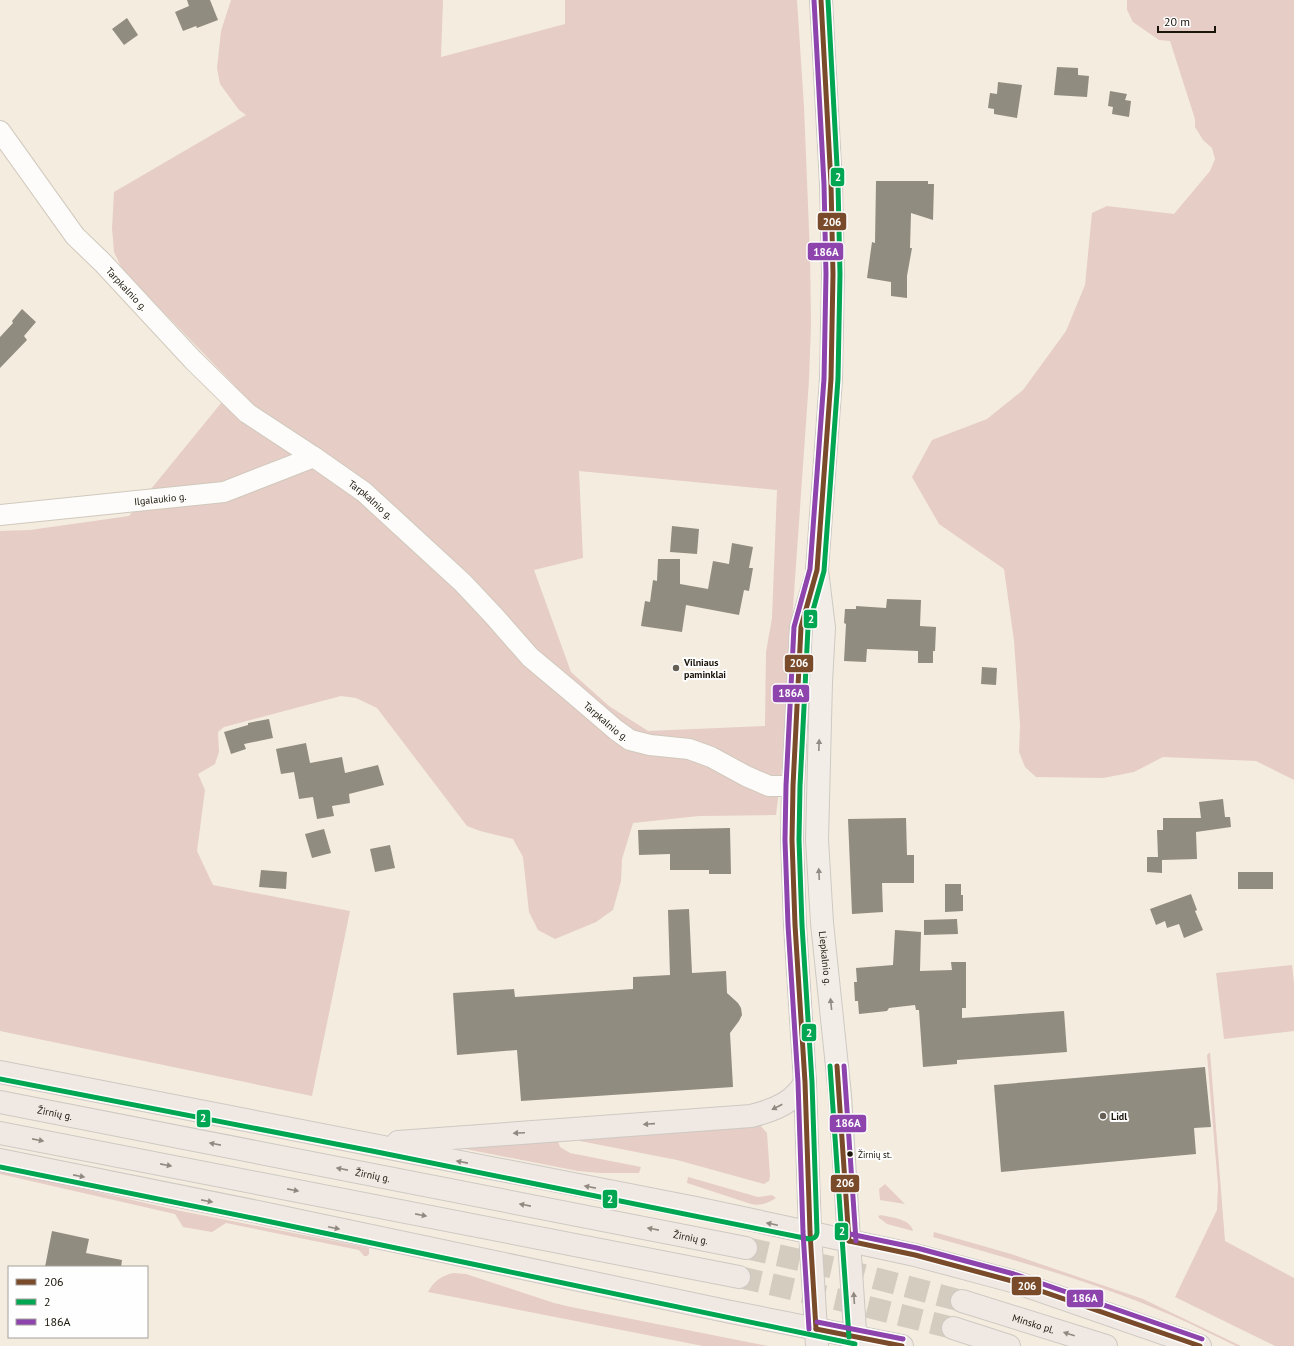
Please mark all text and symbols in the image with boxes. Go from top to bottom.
scale bar [1158,8,1215,34]
text: 20 m [1164,14,1190,29]
line badge: 2 [830,167,845,187]
text: 2 [835,170,841,184]
line badge: 206 [817,212,847,231]
text: 206 [823,215,841,229]
line badge: 186A [807,242,844,261]
text: 186A [813,245,839,259]
street label: Tarpkalnio g. [103,264,150,313]
street label: Tarpkalnio g. [346,477,396,522]
street label: Ilgalaukio g. [133,489,187,508]
line badge: 2 [803,609,818,629]
text: 2 [808,612,814,626]
line badge: 206 [784,654,814,673]
place label: Vilniaus paminklai [683,656,726,681]
text: 206 [790,656,808,670]
marker: Vilniaus paminklai [671,663,681,673]
line badge: 186A [772,684,810,703]
text: 186A [778,686,804,700]
street label: Tarpkalnio g. [581,699,631,744]
one-way arrow [816,738,822,751]
one-way arrow [815,868,822,880]
street label: Liepkalnio g. [816,930,835,986]
one-way arrow [828,998,834,1010]
line badge: 2 [801,1023,817,1042]
text: 2 [806,1026,812,1040]
street label: Žirnių g. [36,1103,74,1123]
one-way arrow [771,1104,782,1110]
line badge: 2 [196,1109,211,1128]
place label: Lidl [1111,1110,1127,1123]
text: 2 [200,1111,206,1125]
marker: Lidl [1098,1111,1108,1121]
line badge: 186A [829,1114,867,1133]
text: 186A [835,1116,861,1130]
one-way arrow [643,1120,655,1127]
one-way arrow [513,1129,525,1136]
one-way arrow [32,1138,44,1144]
one-way arrow [209,1141,221,1147]
marker: Žirnių st. [845,1149,855,1159]
place label: Žirnių st. [858,1149,892,1160]
one-way arrow [456,1159,469,1165]
one-way arrow [160,1163,172,1169]
street label: Žirnių g. [354,1165,391,1185]
one-way arrow [336,1166,349,1172]
one-way arrow [73,1173,86,1179]
line badge: 206 [830,1174,860,1193]
text: 206 [836,1176,854,1190]
one-way arrow [584,1184,596,1190]
one-way arrow [287,1188,300,1194]
line badge: 2 [602,1189,618,1209]
text: 2 [607,1192,613,1206]
one-way arrow [201,1199,213,1205]
one-way arrow [519,1201,531,1207]
one-way arrow [415,1212,427,1218]
one-way arrow [766,1221,778,1227]
line badge: 2 [834,1222,849,1241]
text: 2 [839,1224,845,1238]
one-way arrow [328,1225,340,1231]
one-way arrow [646,1226,659,1232]
street label: Žirnių g. [672,1227,709,1247]
legend [8,1266,148,1338]
text: 206 [44,1274,64,1289]
line badge: 206 [1011,1276,1042,1296]
text: 206 [1018,1279,1036,1293]
line badge: 186A [1066,1289,1104,1308]
text: 186A [1072,1291,1098,1305]
one-way arrow [850,1292,857,1304]
text: 2 [44,1294,51,1309]
street label: Minsko pl. [1011,1311,1056,1336]
text: 186A [44,1314,71,1329]
one-way arrow [1062,1331,1074,1337]

